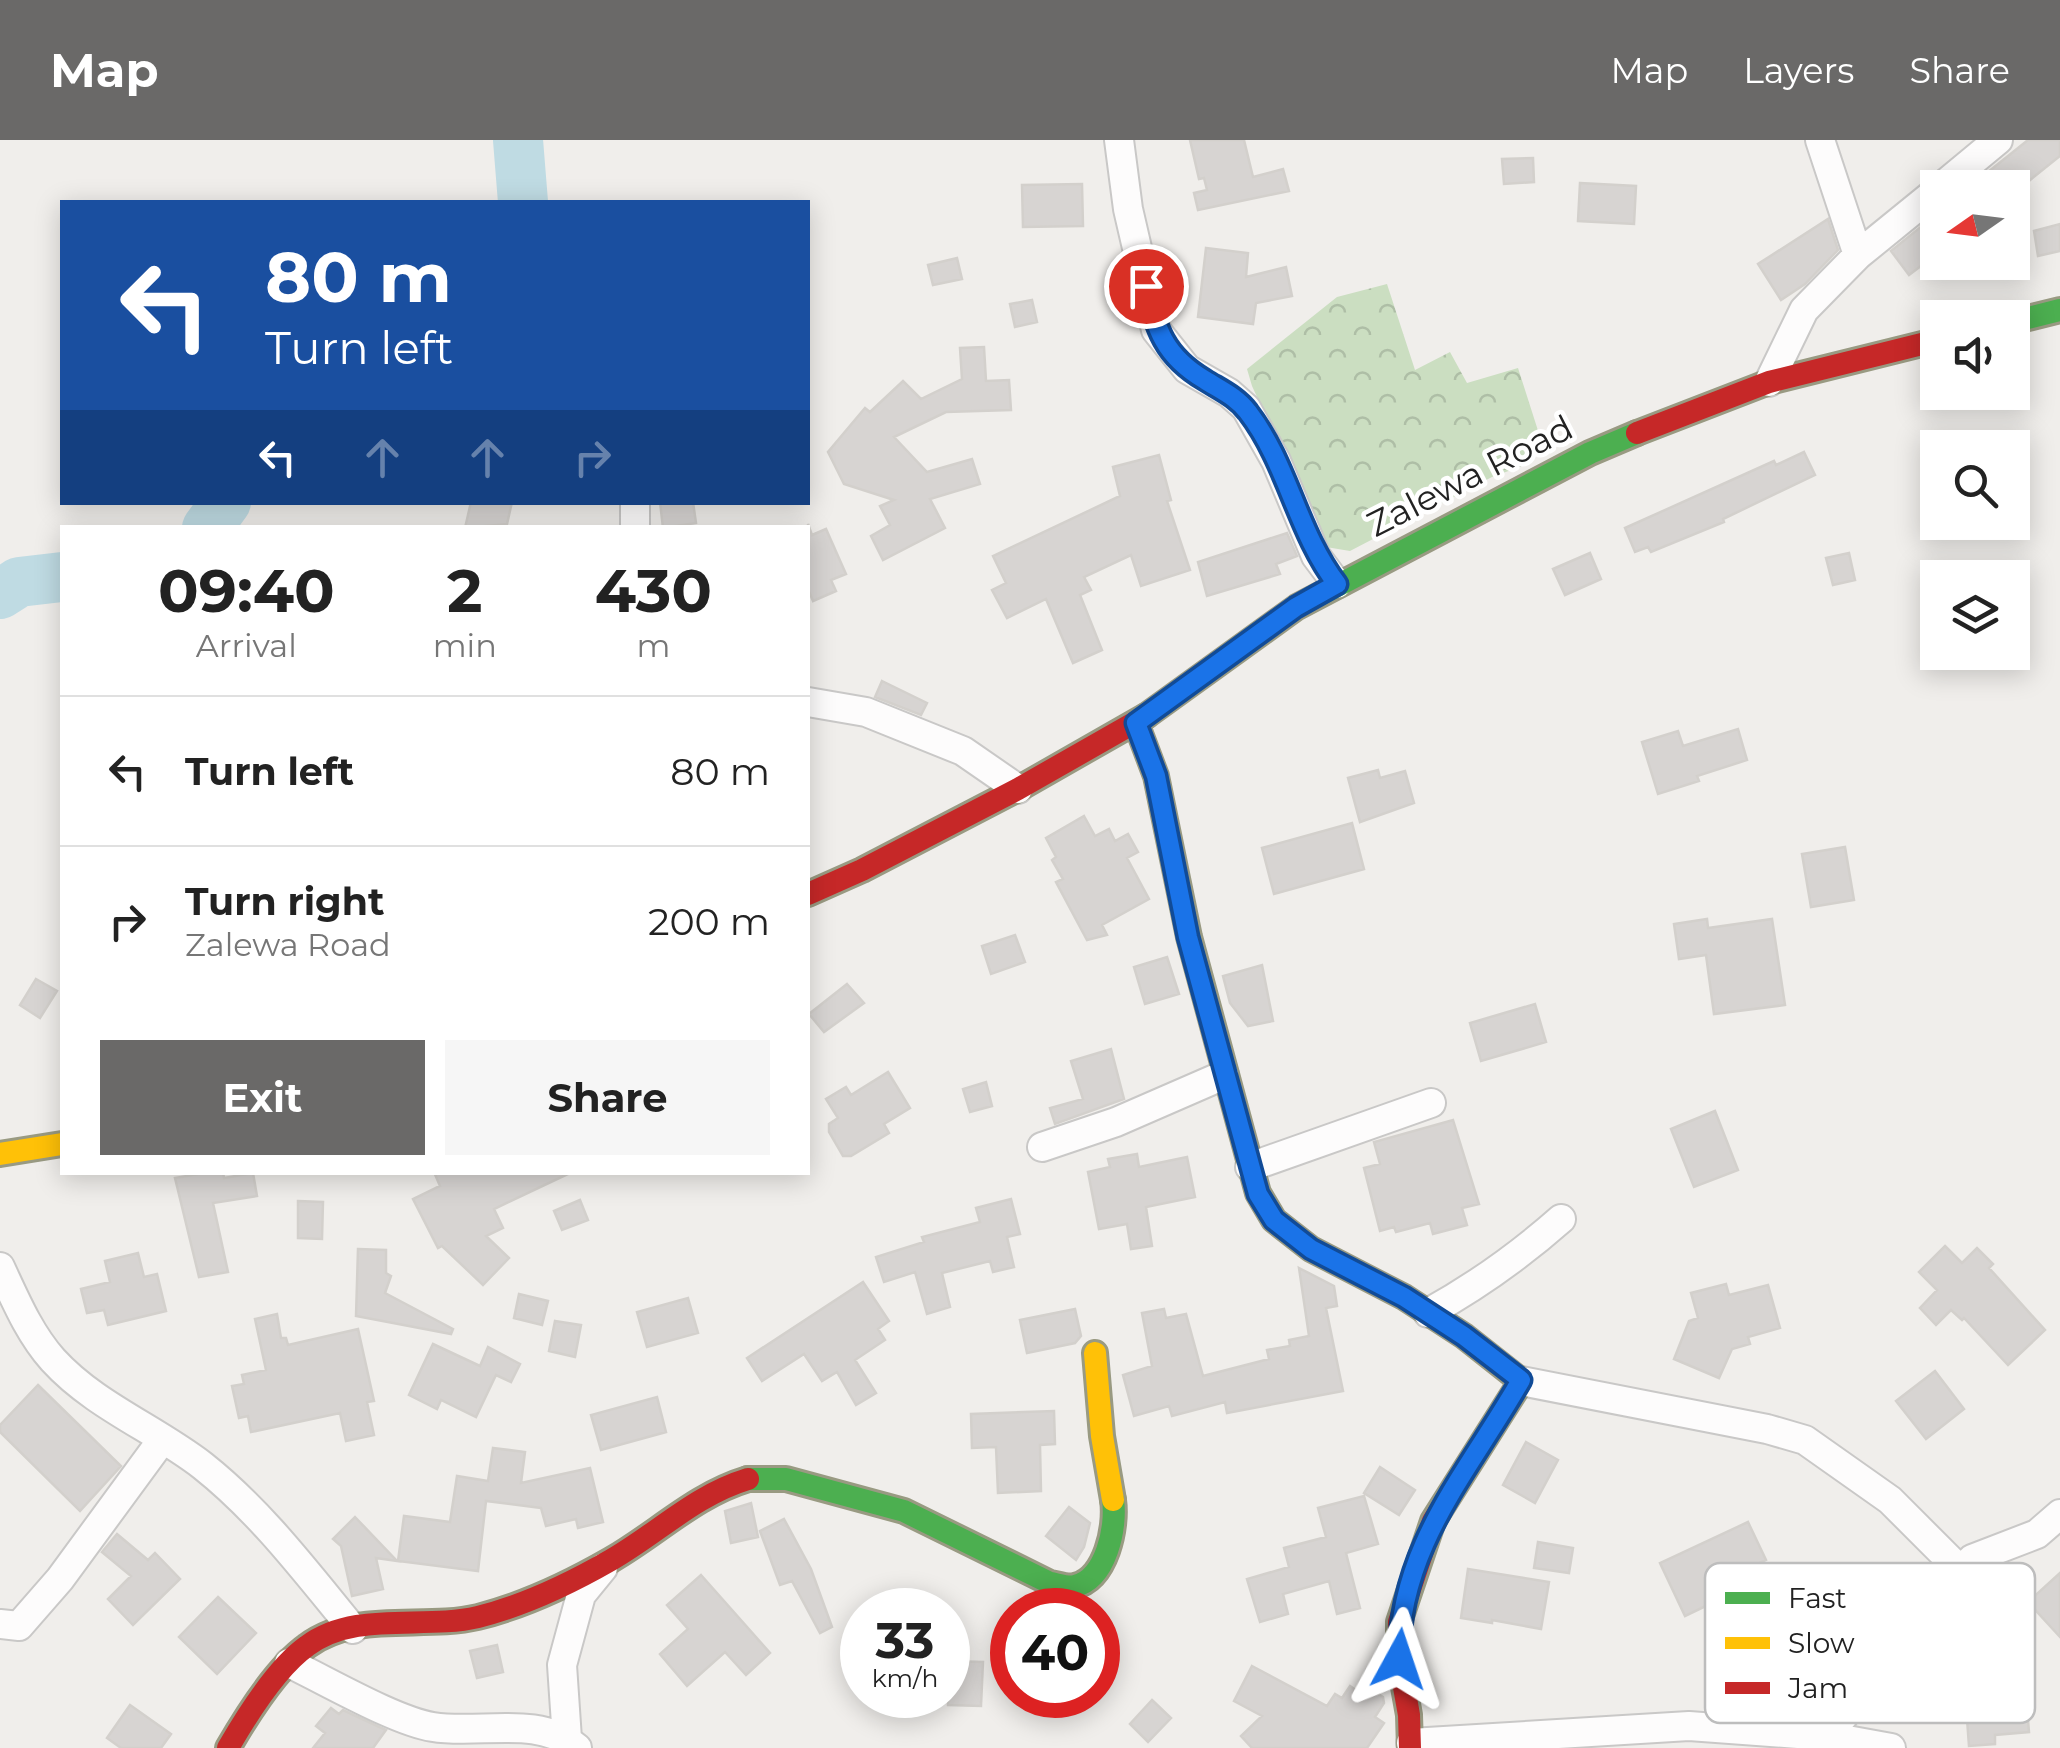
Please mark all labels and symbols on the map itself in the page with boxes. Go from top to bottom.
north arrow [1920,170,2030,280]
pin [1104,244,1189,329]
street label: Zalewa Road [1360,405,1580,546]
legend [1705,1563,2035,1723]
text: Fast [1788,1581,1847,1615]
speed limit sign: 40 [990,1588,1120,1718]
position arrow [1347,1607,1451,1711]
text: Slow [1788,1626,1855,1660]
text: Jam [1787,1671,1848,1705]

